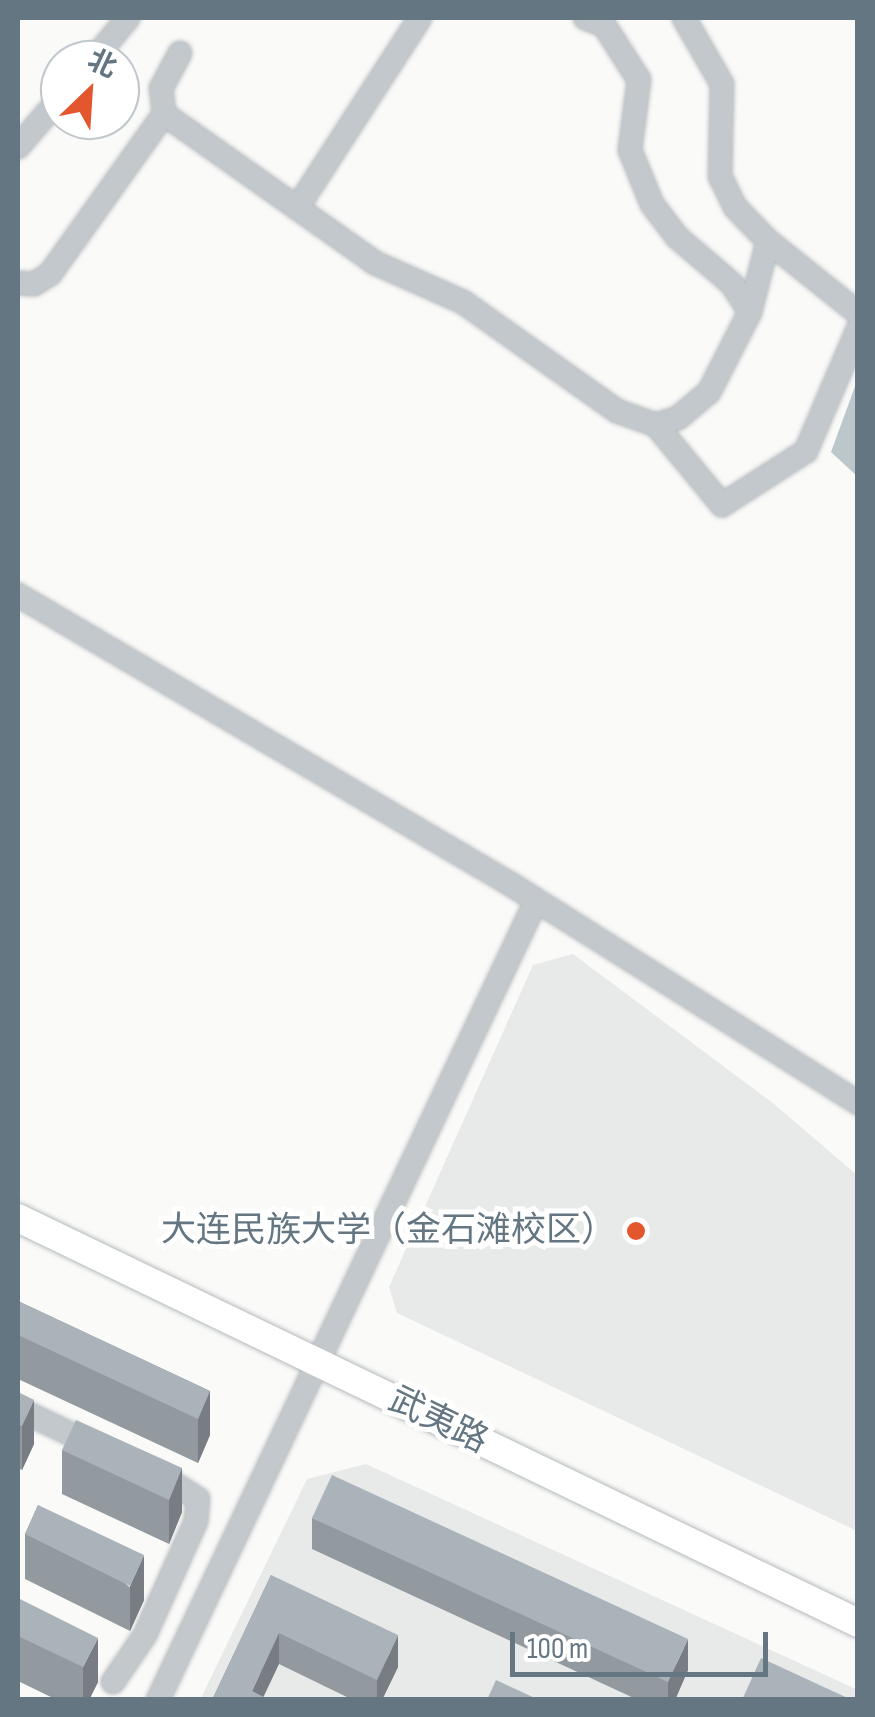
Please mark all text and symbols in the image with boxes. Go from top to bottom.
north arrow [40,40,140,140]
text: 北 [82,43,122,85]
place label: 大连民族大学（金石滩校区） [161,1210,616,1252]
marker: 大连民族大学（金石滩校区） [625,1220,647,1242]
street label: 武夷路 [382,1379,494,1463]
scale bar [515,1612,772,1674]
text: 100 m [527,1631,588,1667]

